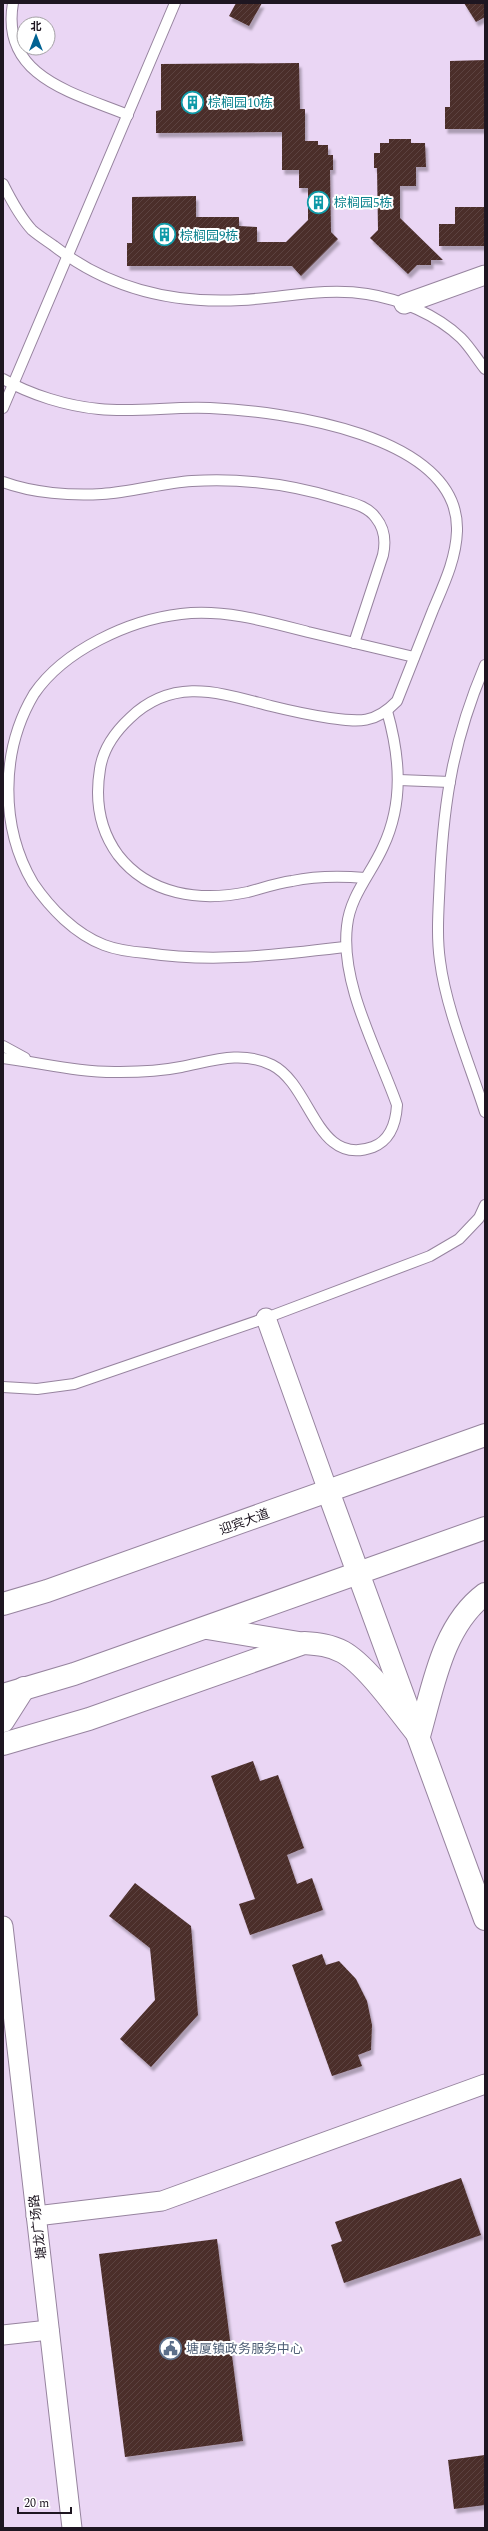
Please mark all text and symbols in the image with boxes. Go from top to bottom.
north arrow [16,16,56,56]
text: 北 [31,18,42,35]
building icon: 棕榈园10栋 [180,89,206,115]
place label: 棕榈园10栋 [208,93,273,113]
building icon: 棕榈园5栋 [306,189,332,215]
place label: 棕榈园5栋 [334,193,393,213]
building icon: 棕榈园9栋 [151,222,177,248]
place label: 棕榈园9栋 [180,226,239,246]
street label: 迎宾大道 [216,1504,272,1540]
street label: 塘龙广场路 [24,2193,52,2260]
public building icon: 塘厦镇政务服务中心 [158,2335,184,2361]
place label: 塘厦镇政务服务中心 [186,2339,303,2359]
scale bar [18,2489,71,2515]
text: 20 m [24,2494,49,2513]

